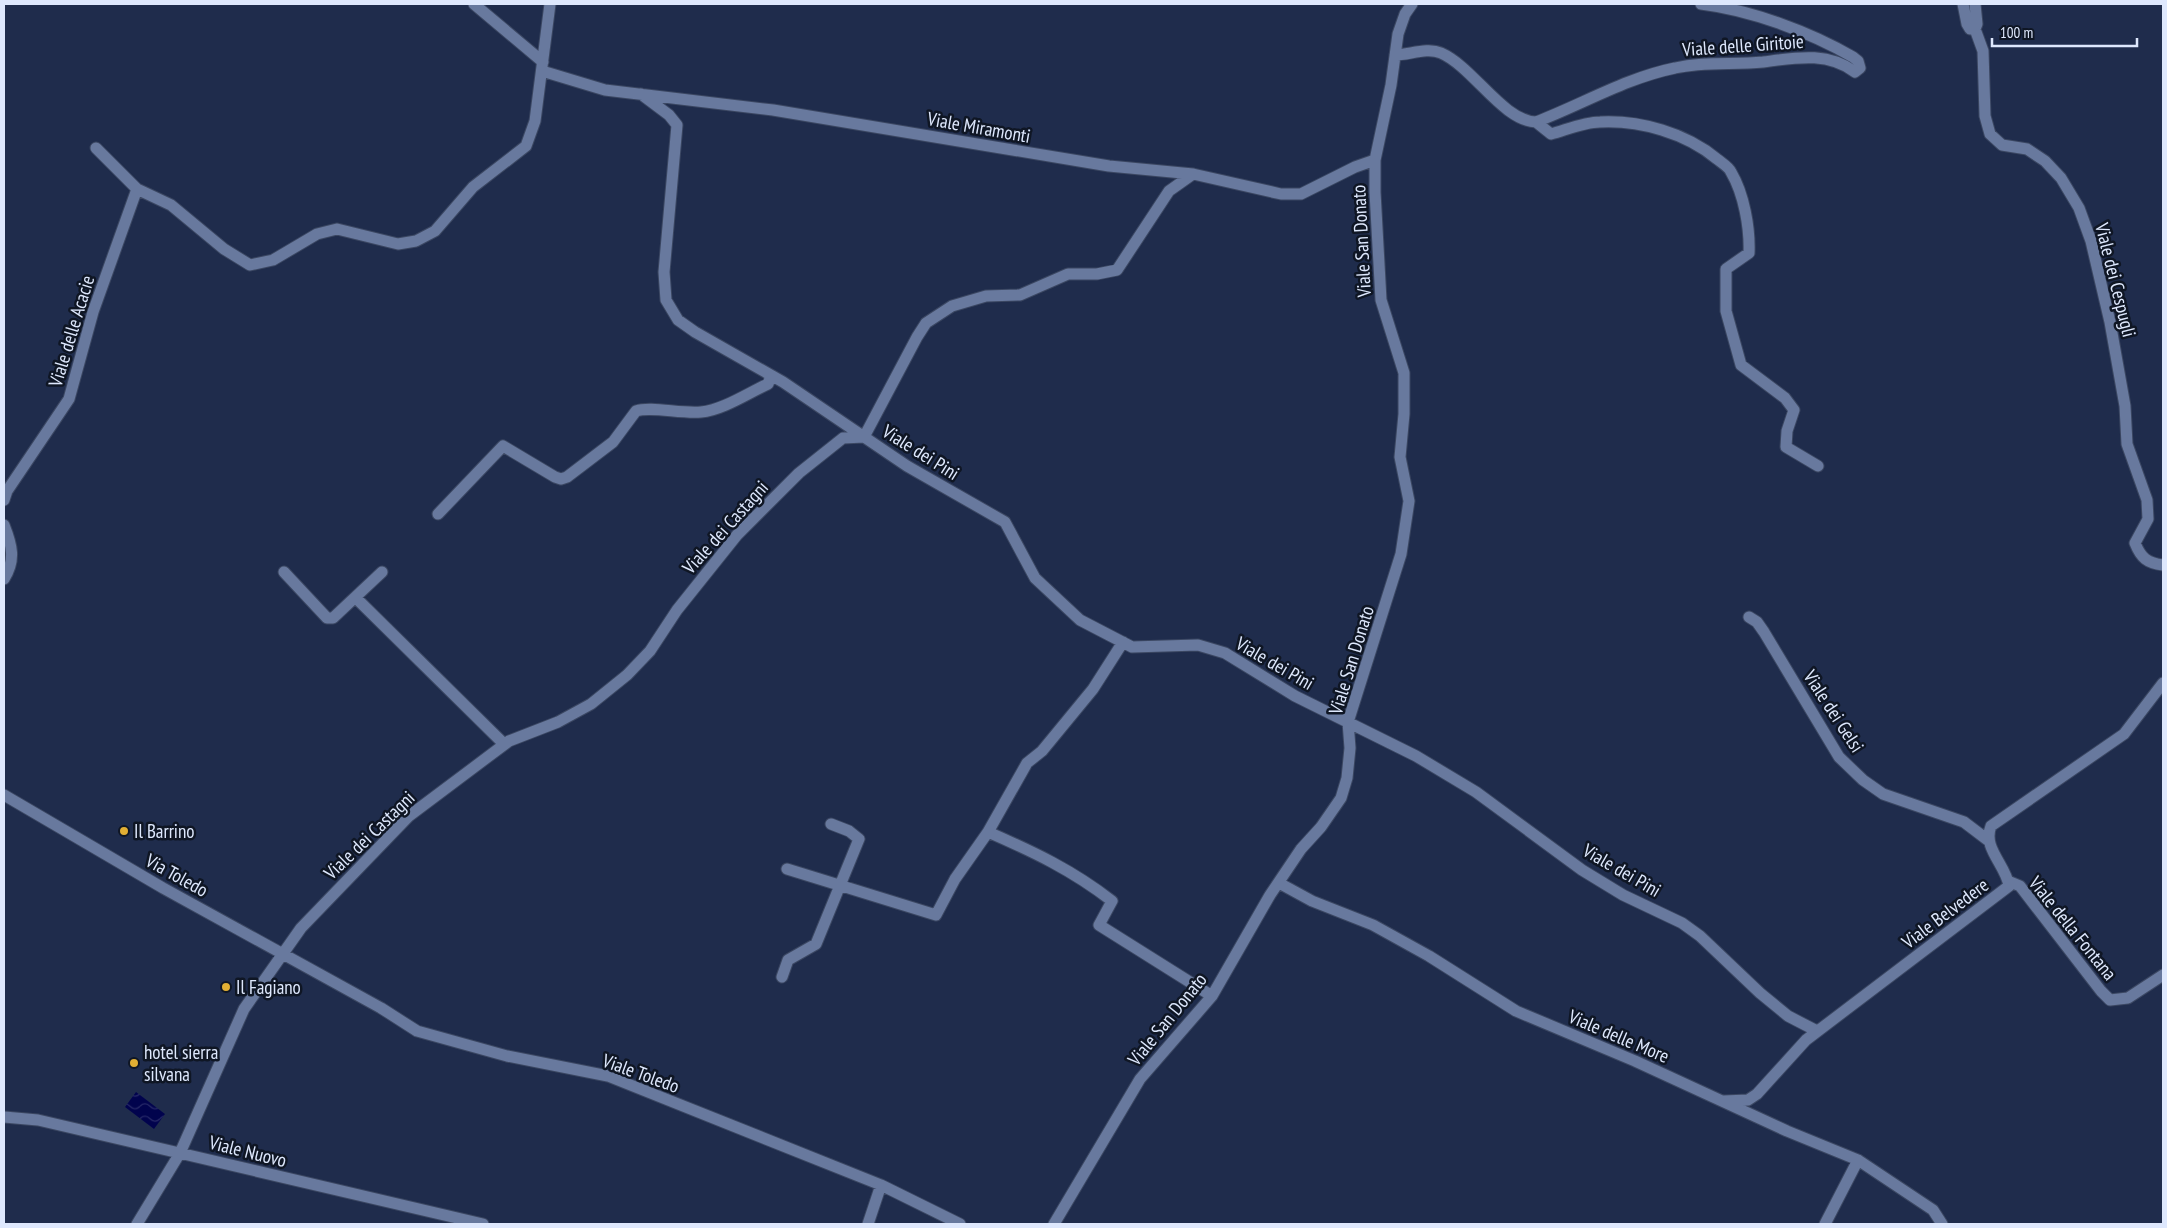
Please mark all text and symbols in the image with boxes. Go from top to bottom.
scale bar [1992,15,2137,47]
text: 100 m [2000,23,2033,42]
street label: Viale delle Giritoie [1680,29,1805,61]
street label: Viale Miramonti [925,106,1032,148]
street label: Viale San Donato [1346,184,1376,299]
street label: Viale dei Cespugli [2090,219,2142,340]
street label: Viale delle Acacie [42,272,99,390]
street label: Viale dei Pini [877,418,964,485]
street label: Viale dei Castagni [676,475,773,579]
street label: Viale San Donato [1323,603,1379,718]
street label: Viale dei Pini [1231,631,1318,695]
street label: Viale dei Gelsi [1798,665,1869,757]
street label: Viale dei Castagni [318,786,419,885]
place label: Il Barrino [134,819,195,843]
marker: Il Barrino [118,825,130,837]
street label: Viale dei Pini [1578,838,1665,902]
street label: Via Toledo [141,848,212,902]
street label: Viale della Fontana [2023,870,2122,985]
street label: Viale Belvedere [1896,873,1993,954]
street label: Viale San Donato [1122,968,1212,1071]
place label: Il Fagiano [236,975,301,999]
marker: Il Fagiano [220,981,232,993]
street label: Viale delle More [1564,1004,1673,1068]
place label: hotel sierra silvana [144,1040,218,1086]
street label: Viale Toledo [598,1048,683,1098]
marker: hotel sierra silvana [128,1057,140,1069]
street label: Viale Nuovo [206,1130,289,1172]

